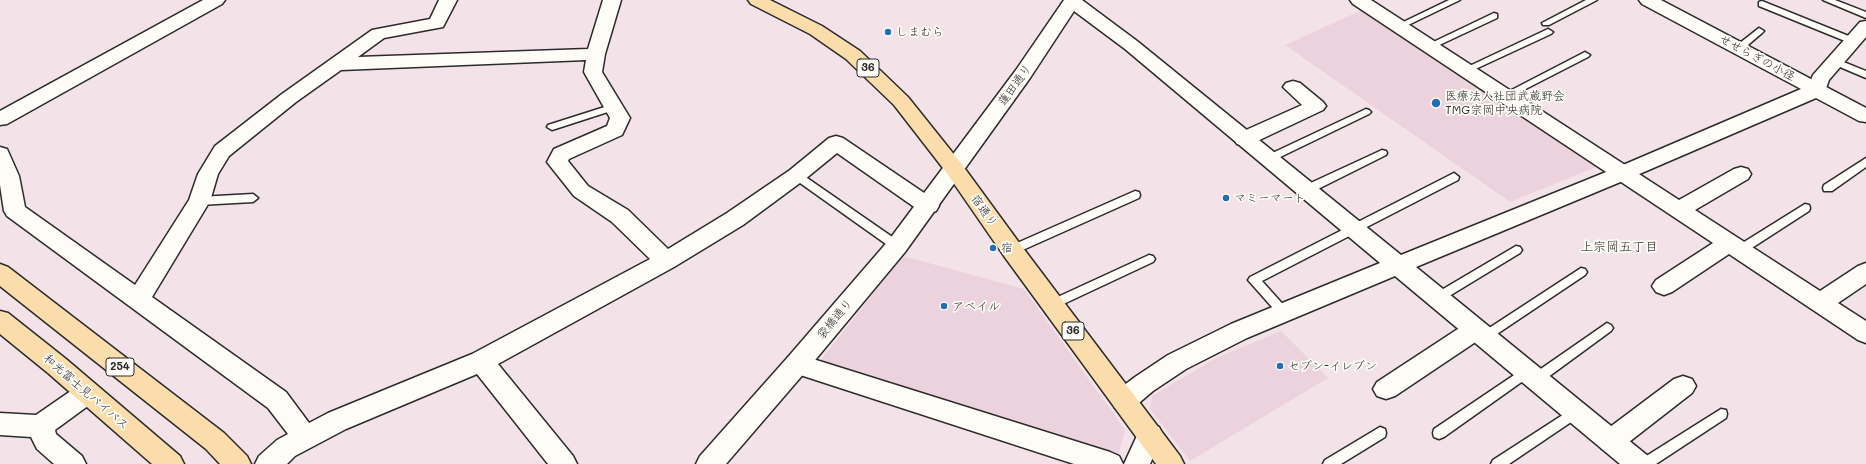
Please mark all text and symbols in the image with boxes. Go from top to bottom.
place label: しまむら [896,25,944,39]
marker: しまむら [883,27,893,37]
street label: せせらぎの小径 [1717,32,1797,84]
road number: 36 [857,59,879,77]
street label: 蓮田通り [995,61,1035,109]
place label: 医療法人社団武蔵野会 TMG宗岡中央病院 [1445,89,1565,117]
marker: 医療法人社団武蔵野会 TMG宗岡中央病院 [1430,97,1442,109]
place label: マミーマート [1234,191,1306,205]
street label: 宿通り [968,192,1000,230]
marker: マミーマート [1221,193,1231,203]
district label: 上宗岡五丁目 [1580,239,1658,255]
place label: 宿 [1001,241,1013,255]
marker: 宿 [988,243,998,253]
street label: 袋橋通り [814,296,856,342]
place label: アベイル [952,299,1000,313]
marker: アベイル [939,301,949,311]
road number: 36 [1062,322,1084,340]
street label: 和光富士見バイパス [41,351,131,433]
road number: 254 [106,358,134,376]
place label: セブン-イレブン [1288,359,1377,373]
marker: セブン-イレブン [1275,361,1285,371]

